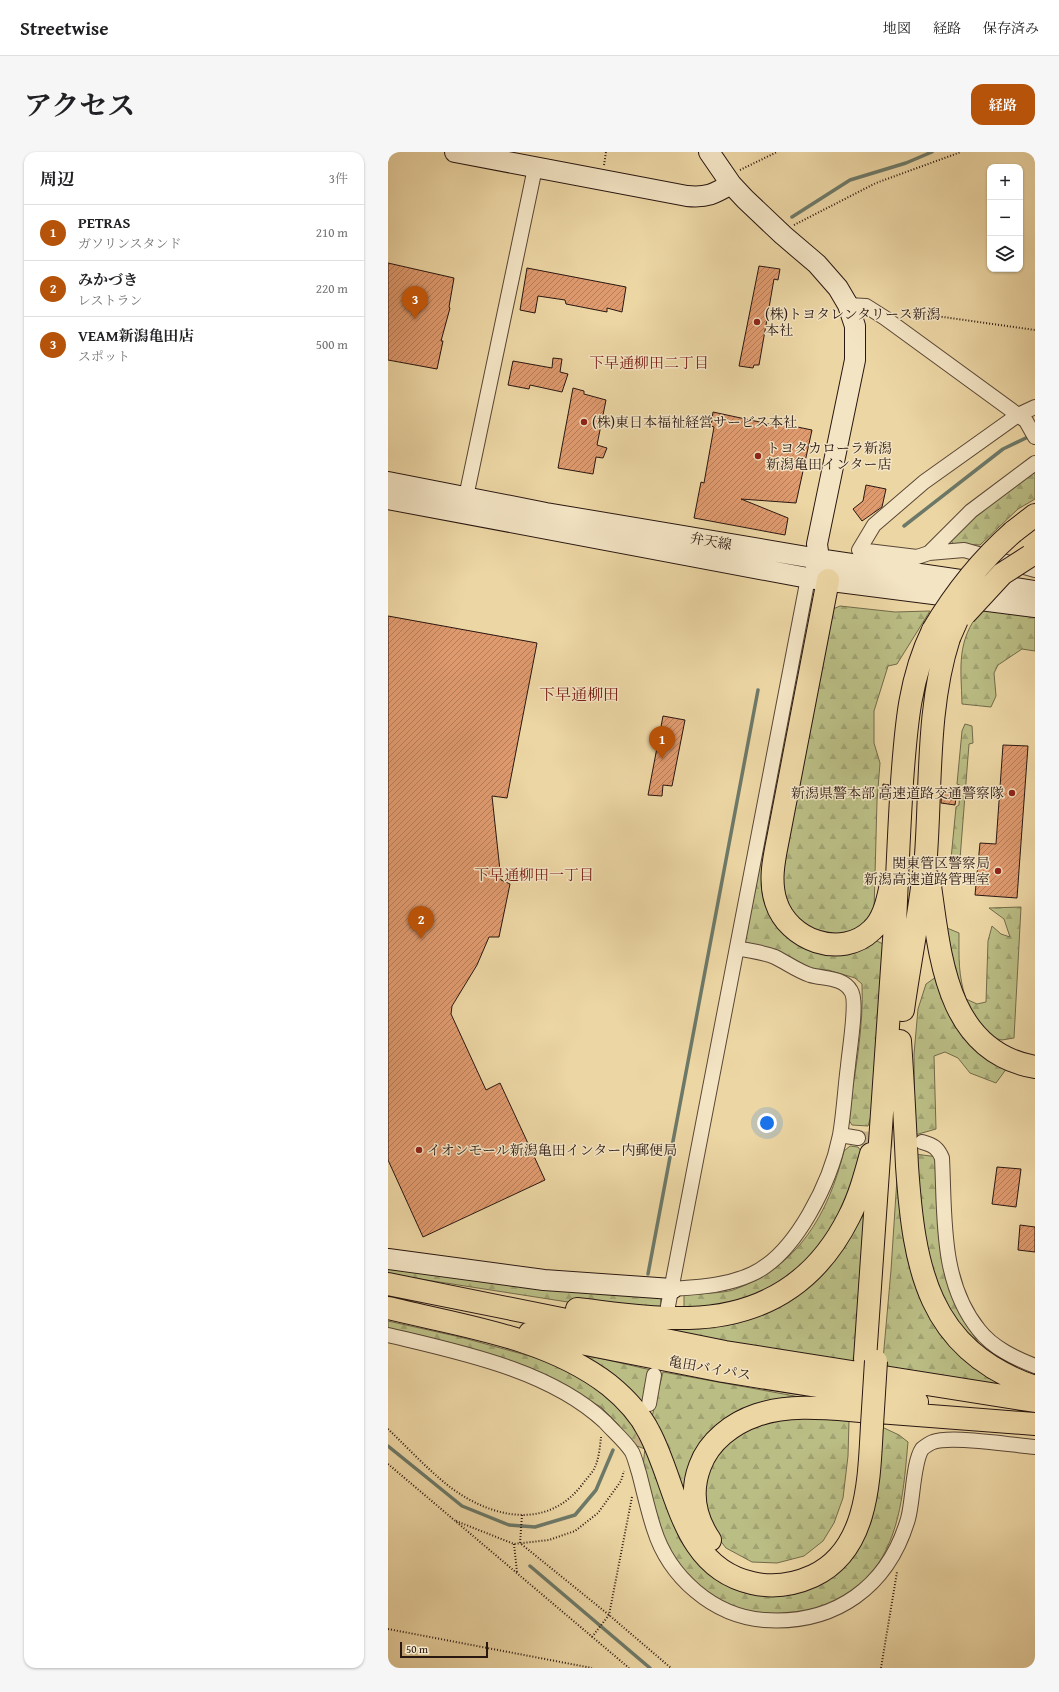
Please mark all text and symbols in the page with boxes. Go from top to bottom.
text: Streetwise [20,14,109,42]
text: 地図 [883,18,911,38]
text: 経路 [933,18,961,38]
text: 保存済み [983,18,1039,38]
text: アクセス [24,84,135,125]
button: 経路 [971,84,1035,125]
map controls [987,164,1023,272]
button: + [987,164,1023,200]
text: 周辺 [40,166,74,191]
text: 3件 [329,169,348,188]
button: − [987,200,1023,236]
text: PETRAS [78,212,130,233]
text: 1 [50,223,56,242]
text: 210 m [316,223,348,242]
text: ガソリンスタンド [78,234,182,253]
button: layers [987,236,1023,272]
text: みかづき [78,269,138,290]
text: 2 [50,279,56,298]
text: 220 m [316,279,348,298]
pin: 3 [402,286,428,319]
text: レストラン [78,291,143,310]
place label: (株)トヨタレンタリース新潟 本社 [765,304,940,340]
marker: (株)トヨタレンタリース新潟 本社 [752,317,762,327]
text: VEAM新潟亀田店 [78,325,194,346]
text: 3 [50,335,56,354]
text: 500 m [316,335,348,354]
text: スポット [78,347,130,366]
district label: 下早通柳田二丁目 [589,352,709,373]
place label: (株)東日本福祉経営サービス本社 [592,412,797,432]
marker: (株)東日本福祉経営サービス本社 [579,417,589,427]
place label: トヨタカローラ新潟 新潟亀田インター店 [766,438,892,474]
marker: トヨタカローラ新潟 新潟亀田インター店 [753,451,763,461]
street label: 弁天線 [689,528,733,554]
district label: 下早通柳田 [539,682,619,706]
pin: 1 [649,726,675,759]
place label: 新潟県警本部 高速道路交通警察隊 [791,783,1004,803]
marker: 新潟県警本部 高速道路交通警察隊 [1007,788,1017,798]
place label: 関東管区警察局 新潟高速道路管理室 [864,853,990,889]
district label: 下早通柳田一丁目 [474,864,594,885]
marker: 関東管区警察局 新潟高速道路管理室 [993,866,1003,876]
pin: 2 [408,906,434,939]
your location [757,1113,777,1133]
place label: イオンモール新潟亀田インター内郵便局 [427,1140,677,1160]
marker: イオンモール新潟亀田インター内郵便局 [414,1145,424,1155]
street label: 亀田バイパス [667,1351,753,1385]
scale bar [400,1640,488,1659]
text: 50 m [406,1641,428,1657]

